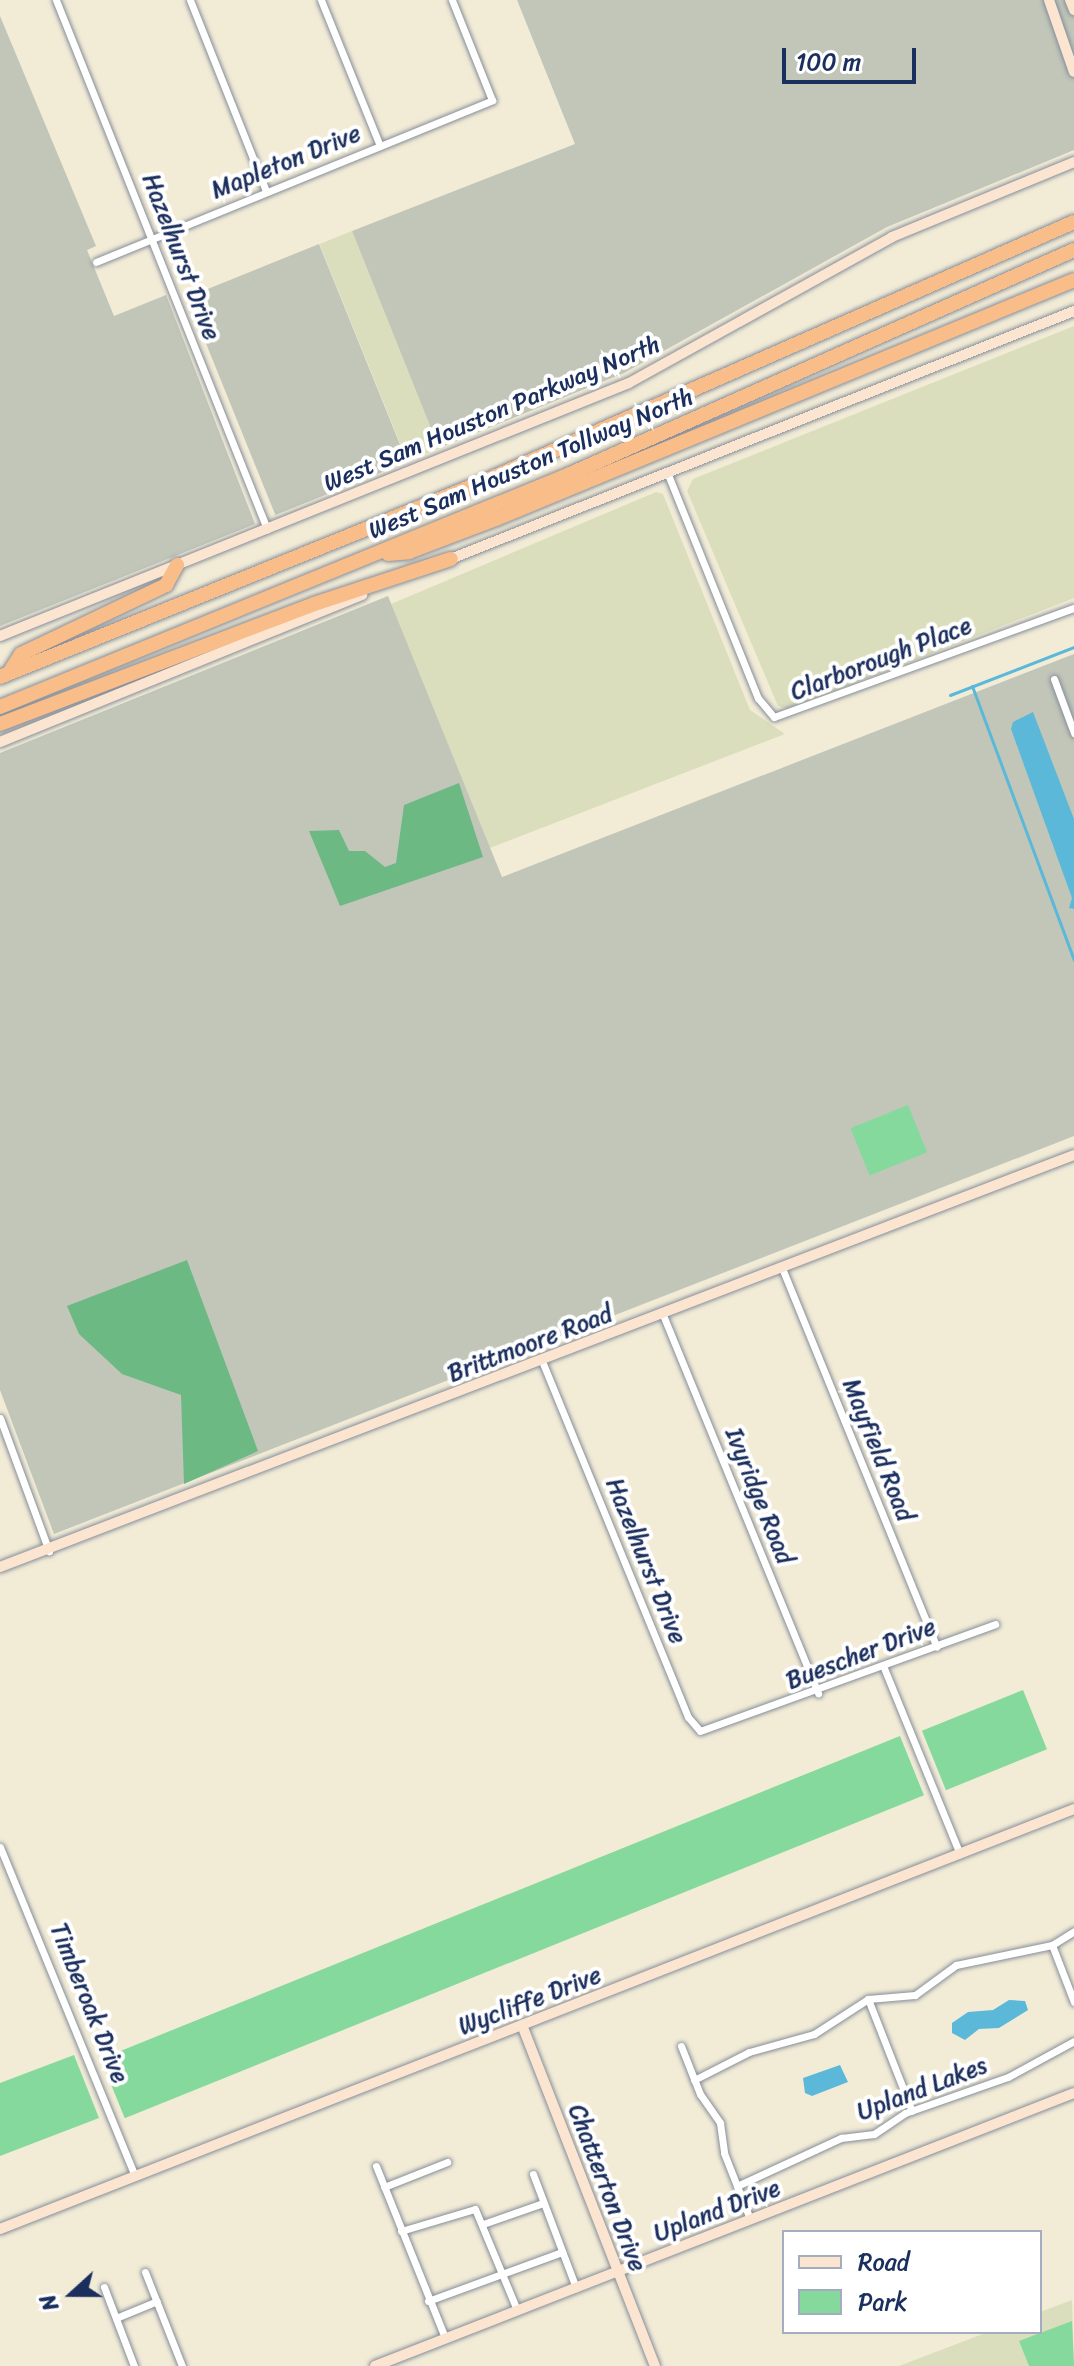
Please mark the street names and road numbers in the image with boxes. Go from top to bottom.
street label: Mapleton Drive [207,119,365,205]
street label: Hazelhurst Drive [136,170,226,344]
street label: West Sam Houston Parkway North [319,330,665,498]
street label: West Sam Houston Tollway North [364,382,698,546]
street label: Clarborough Place [786,611,976,707]
street label: Brittmoore Road [444,1299,616,1389]
street label: Mayfield Road [836,1374,920,1526]
street label: Ivyridge Road [719,1424,799,1568]
street label: Hazelhurst Drive [600,1474,692,1648]
street label: Buescher Drive [782,1612,940,1696]
street label: Timberoak Drive [44,1919,134,2087]
street label: Wycliffe Drive [455,1961,605,2041]
street label: Upland Lakes [852,2051,992,2127]
street label: Chatterton Drive [562,2100,652,2276]
street label: Upland Drive [649,2174,785,2248]

